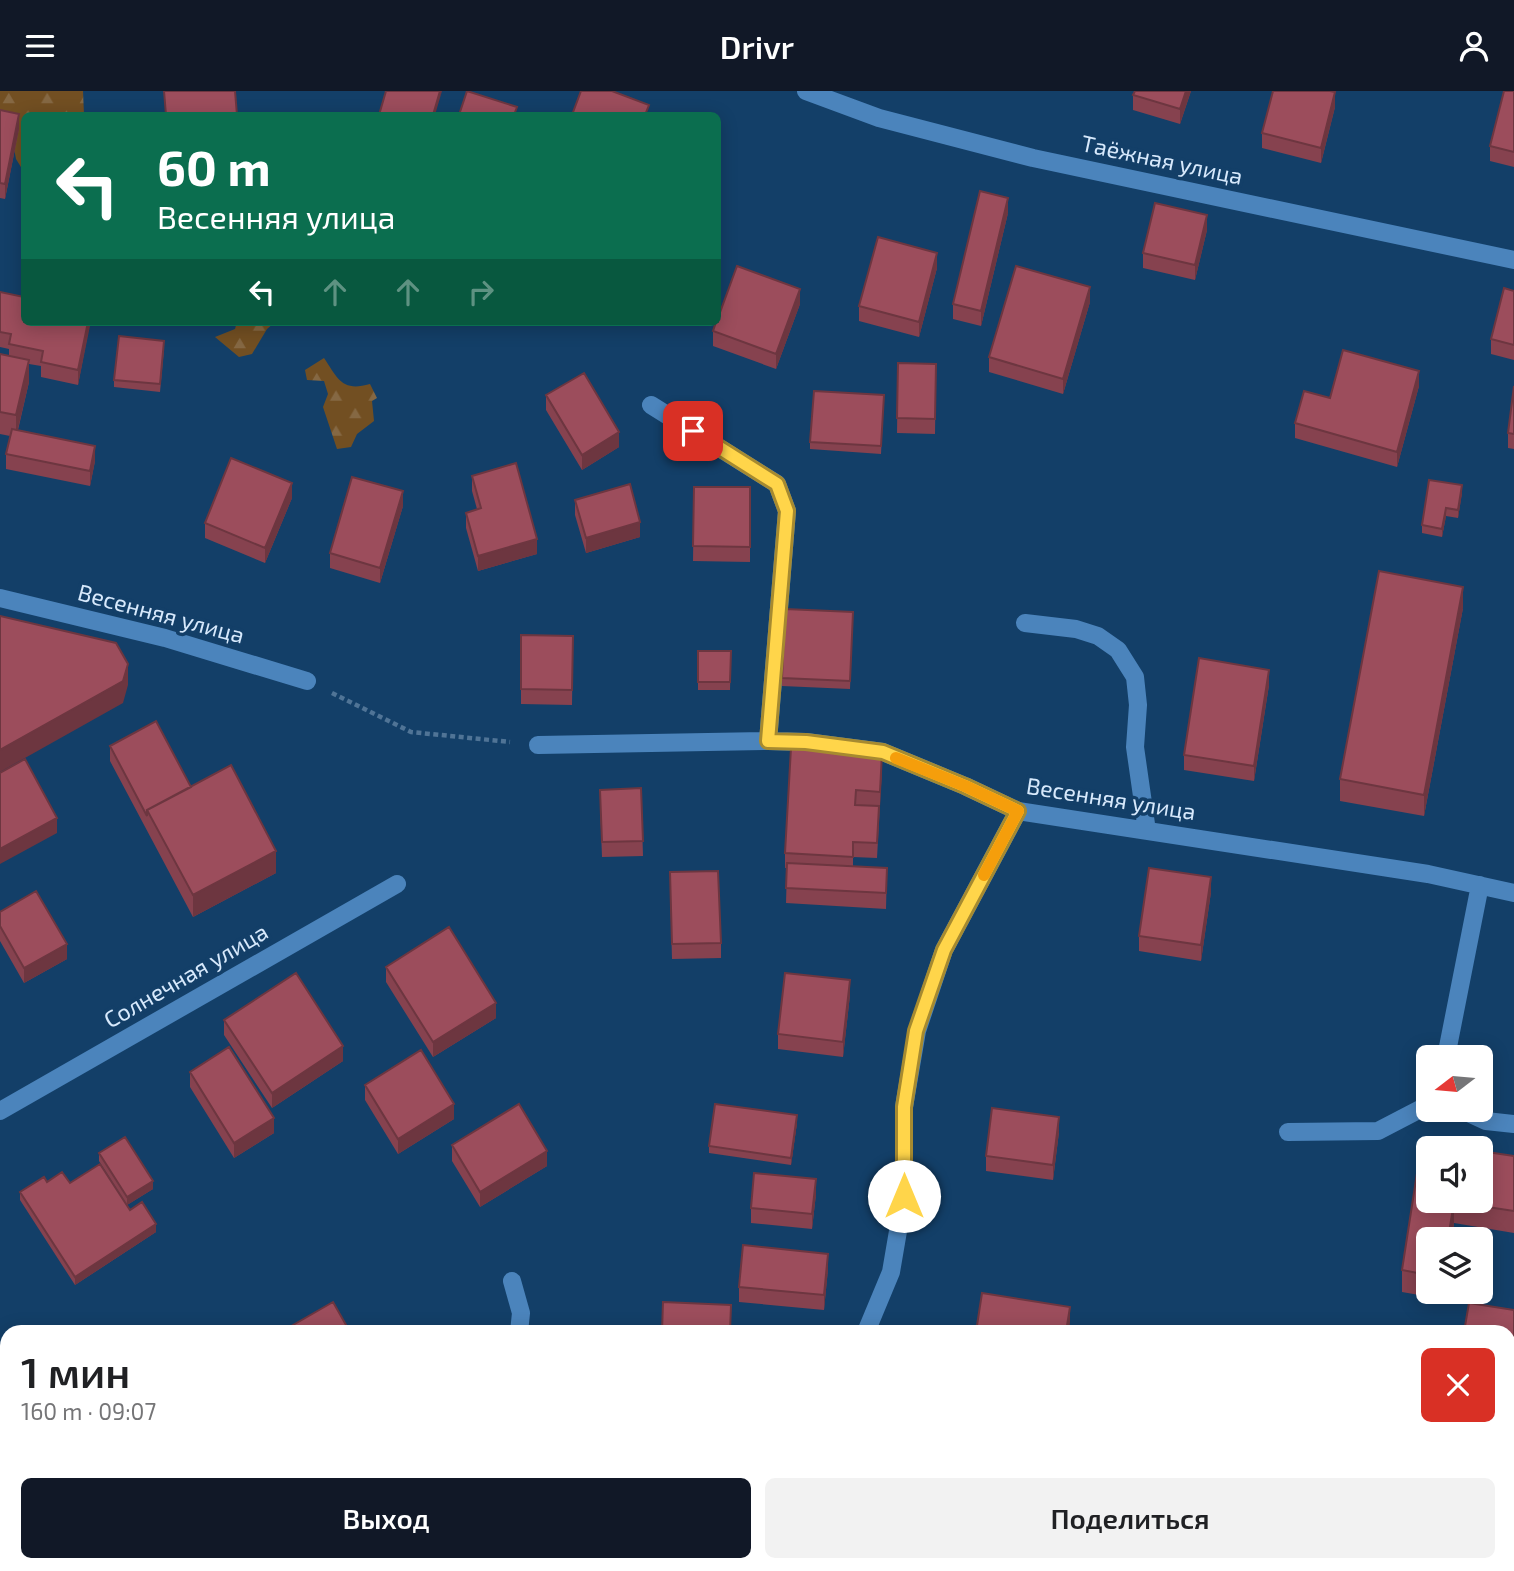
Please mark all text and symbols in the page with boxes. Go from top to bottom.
icon: menu [21,27,59,65]
text: Drivr [720,27,794,65]
icon: person [1455,27,1493,65]
street label: Таёжная улица [1079,128,1246,191]
text: 60 m [157,137,271,196]
icon: left [42,140,133,231]
text: Весенняя улица [157,197,395,235]
icon: left [243,273,281,311]
icon: ahead [316,273,354,311]
icon: ahead [389,273,427,311]
icon: right [462,273,500,311]
pin [663,401,723,461]
icon: arrive [674,412,712,450]
street label: Весенняя улица [75,577,248,650]
street label: Весенняя улица [1024,771,1198,826]
street label: Солнечная улица [98,917,273,1034]
north arrow [1416,1045,1493,1122]
map controls [1416,1045,1493,1304]
button: sound [1416,1136,1493,1213]
position arrow [867,1159,941,1233]
button: layers [1416,1227,1493,1304]
text: 1 мин [21,1346,130,1396]
button: close [1421,1348,1495,1422]
text: 160 m · 09:07 [21,1397,156,1425]
button: Выход [21,1478,751,1558]
button: Поделиться [765,1478,1495,1558]

